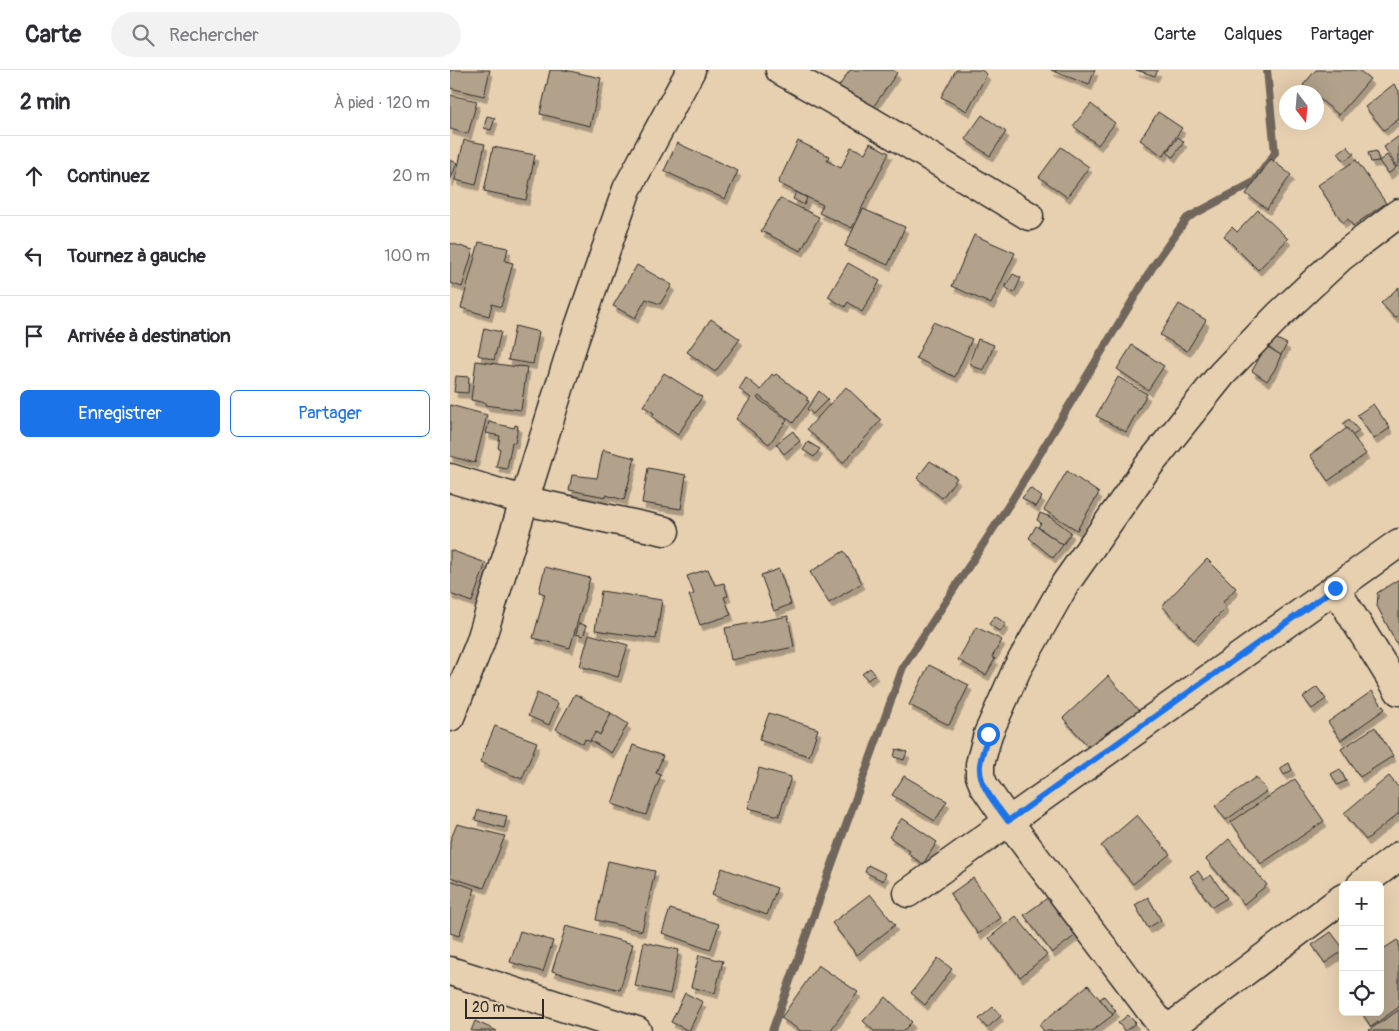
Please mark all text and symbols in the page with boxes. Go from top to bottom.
search box [111,12,461,57]
text: Carte [25,20,81,49]
icon: search [129,21,157,49]
text: Rechercher [169,23,259,47]
text: Carte [1154,23,1196,46]
text: Calques [1224,23,1282,46]
text: Partager [1310,23,1374,46]
north arrow [1279,85,1324,130]
text: 2 min [20,89,70,116]
text: À pied · 120 m [334,93,430,113]
icon: ahead [20,162,48,190]
text: Continuez [67,164,150,188]
text: 20 m [392,166,430,186]
icon: left [20,242,48,270]
text: Tournez à gauche [67,244,206,268]
text: 100 m [384,246,430,266]
icon: arrive [20,322,48,350]
text: Arrivée à destination [67,324,231,348]
button: Enregistrer [20,390,220,437]
button: Partager [230,390,430,437]
route end [1324,577,1347,600]
route start [977,723,1000,746]
map controls [1339,881,1384,1016]
button: + [1339,881,1384,926]
button: − [1339,926,1384,971]
button: locate [1339,971,1384,1016]
scale bar [465,996,544,1019]
text: 20 m [472,999,505,1016]

